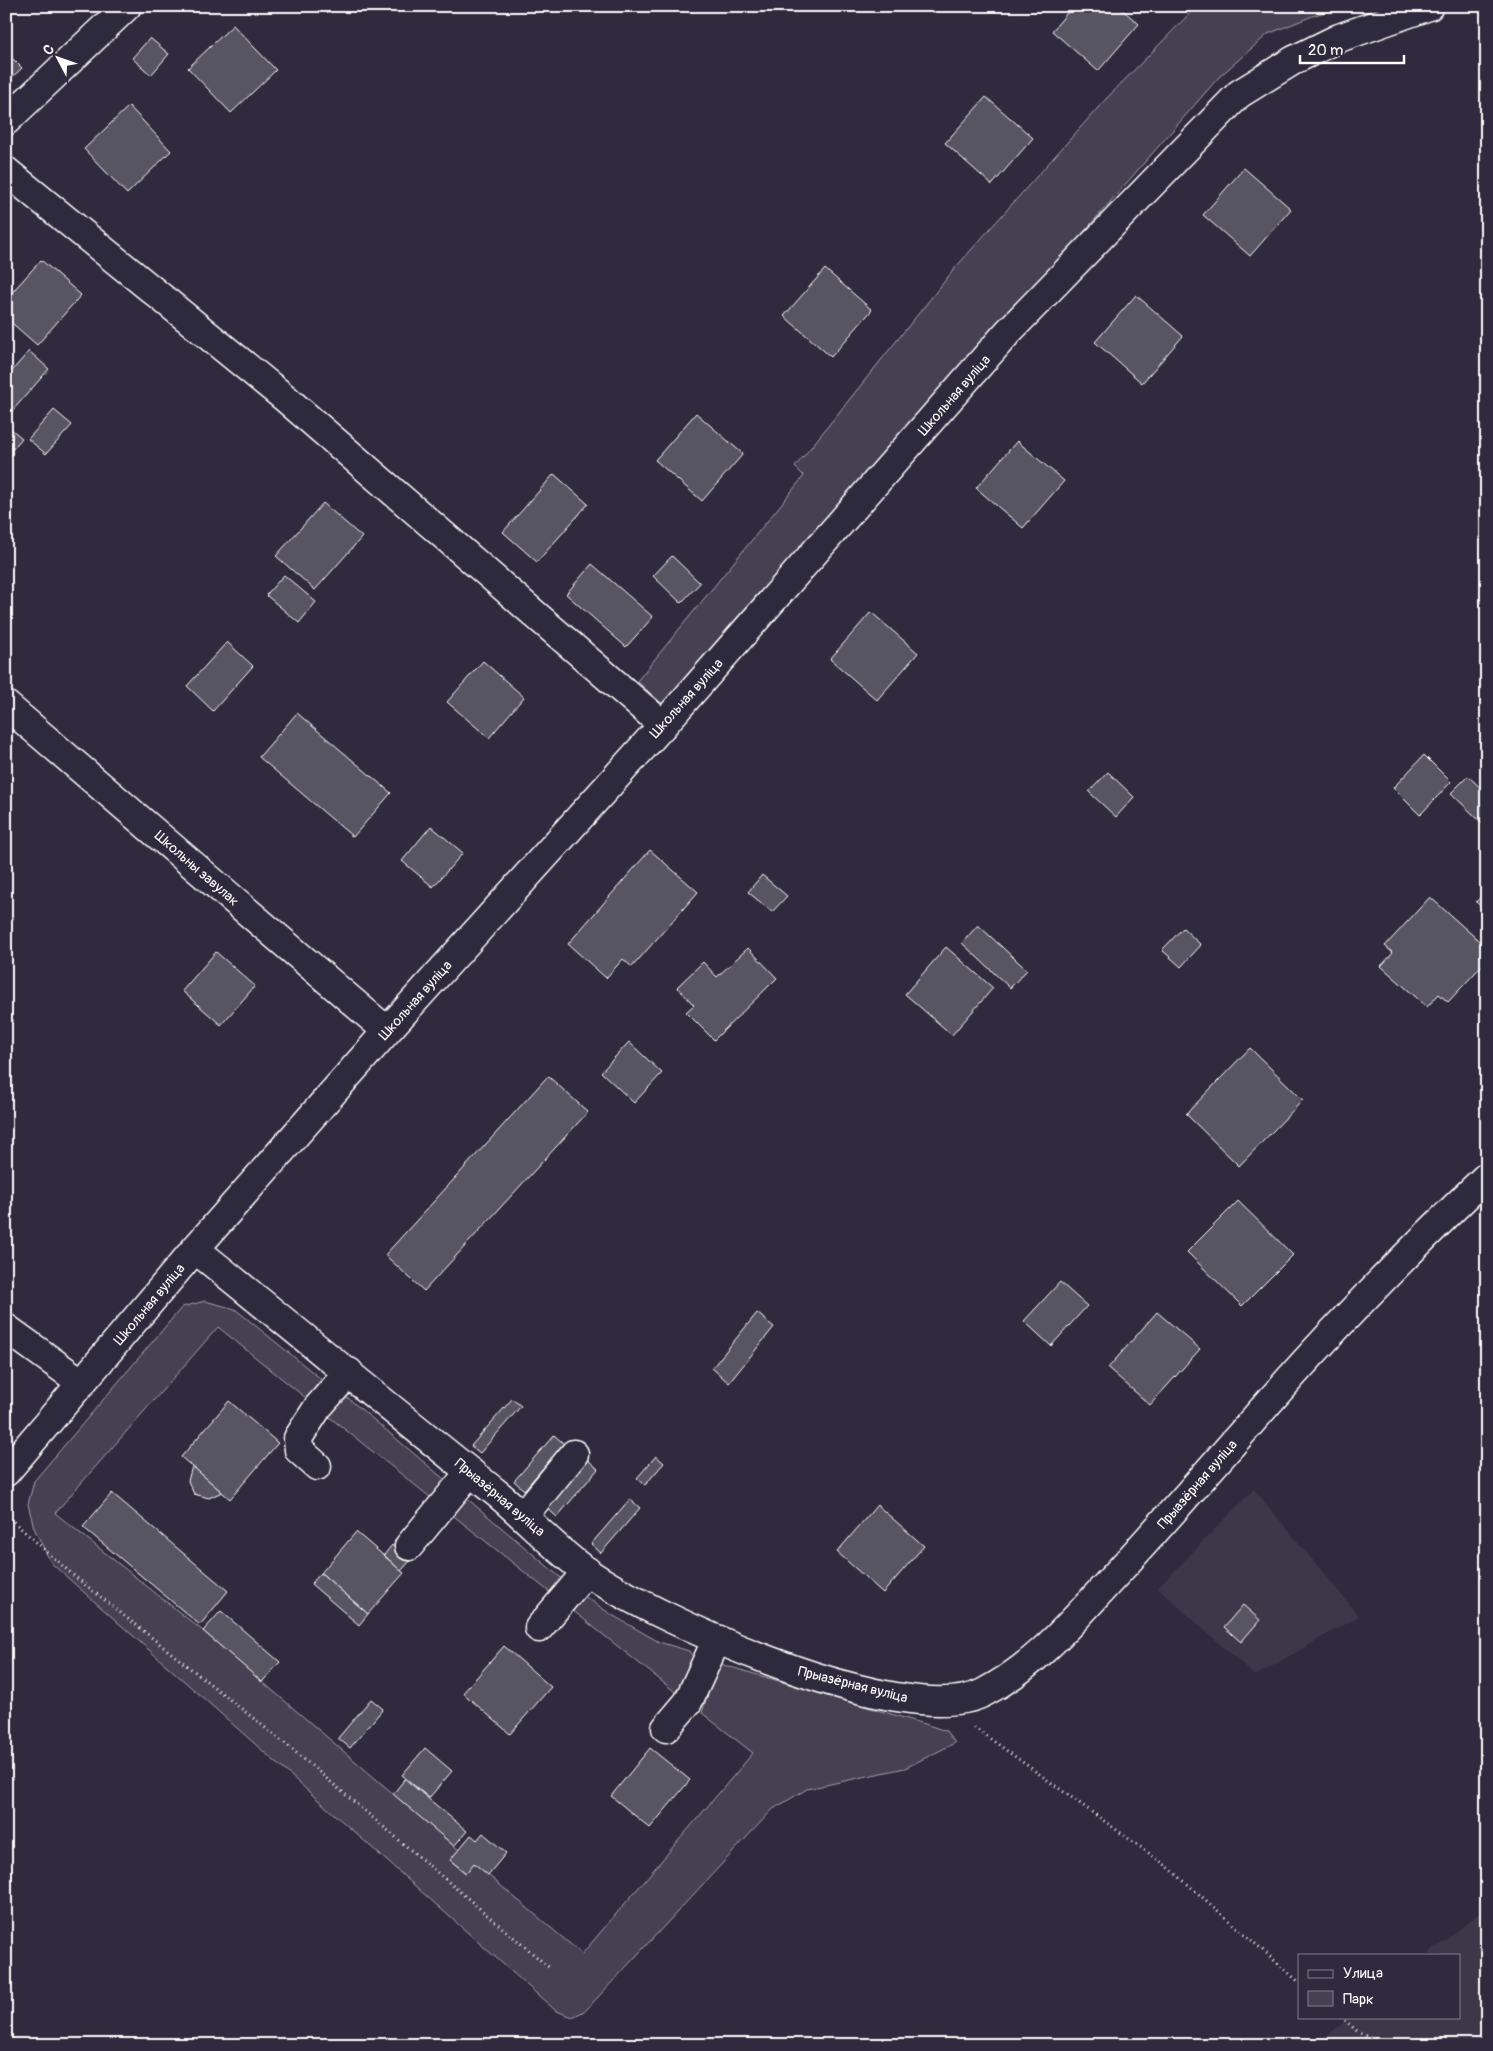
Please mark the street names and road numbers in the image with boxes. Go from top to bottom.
street label: Школьная вуліца [915,352,994,439]
street label: Школьная вуліца [646,655,727,742]
street label: Школьны завулак [151,827,242,910]
street label: Школьная вуліца [375,957,456,1044]
street label: Школьная вуліца [110,1260,188,1349]
street label: Прыазёрная вуліца [1154,1436,1241,1532]
street label: Прыазёрная вуліца [451,1455,548,1540]
street label: Прыазёрная вуліца [796,1663,910,1706]

